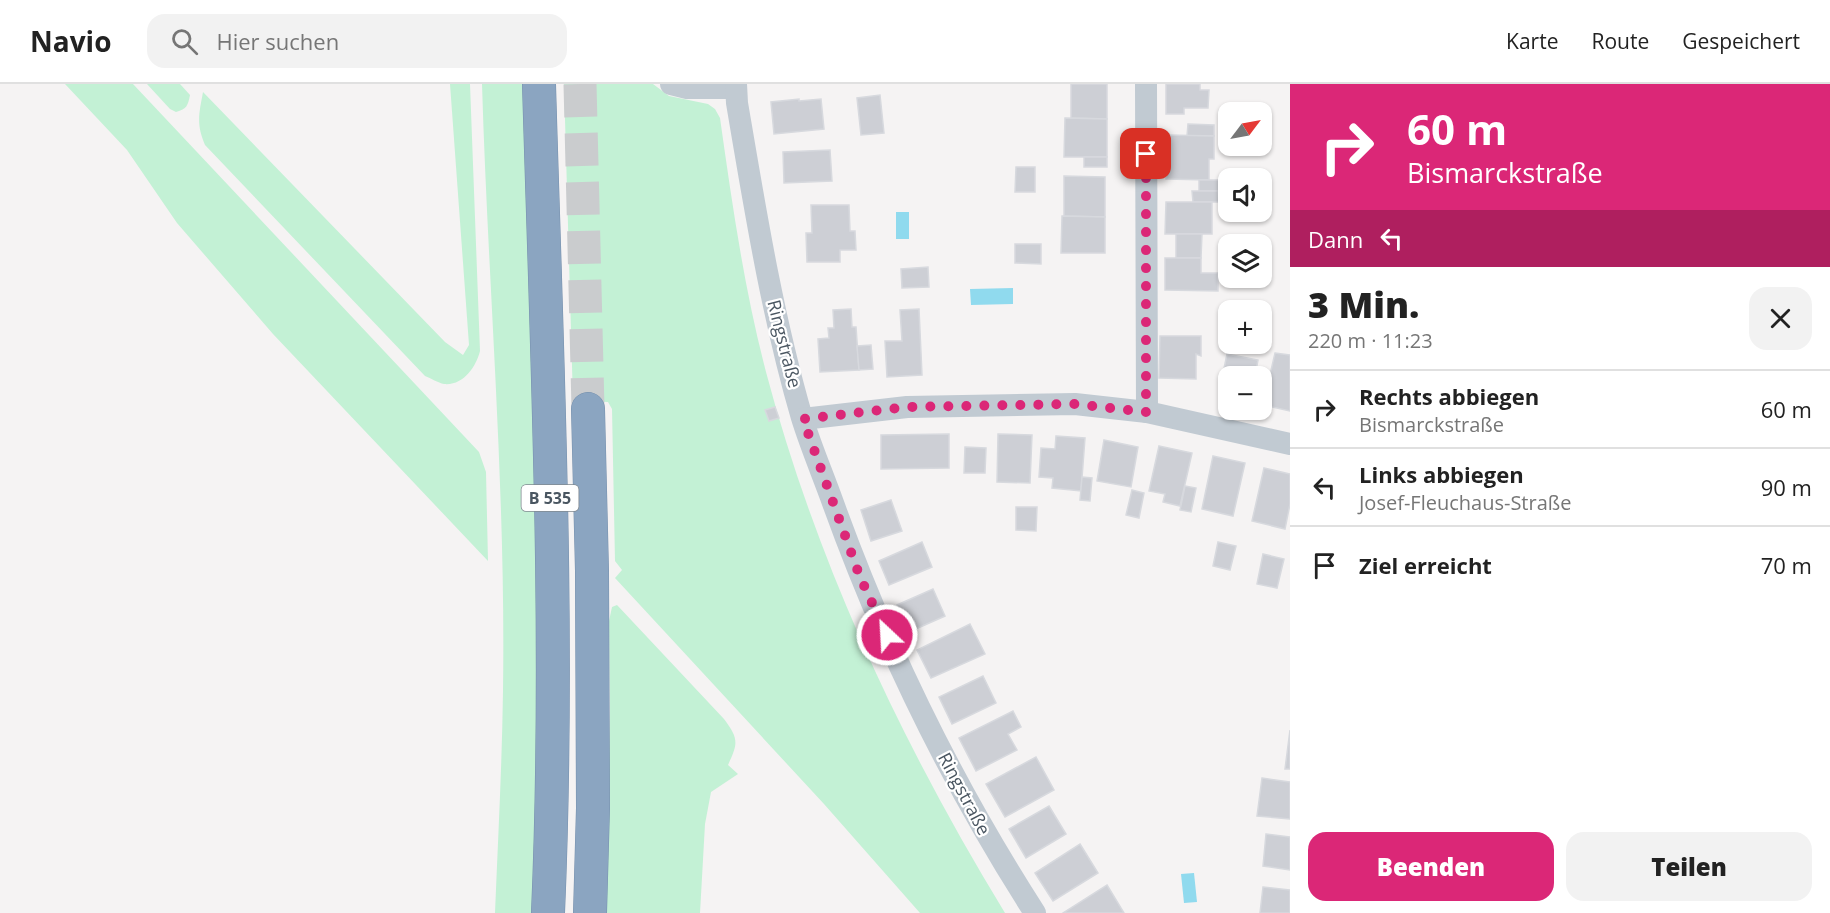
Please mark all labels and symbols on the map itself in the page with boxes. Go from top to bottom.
north arrow [1218,102,1272,156]
pin [1120,128,1171,179]
street label: Ringstraße [762,297,808,390]
road number: B 535 [522,485,578,511]
position arrow [855,603,919,667]
street label: Ringstraße [933,748,997,839]

